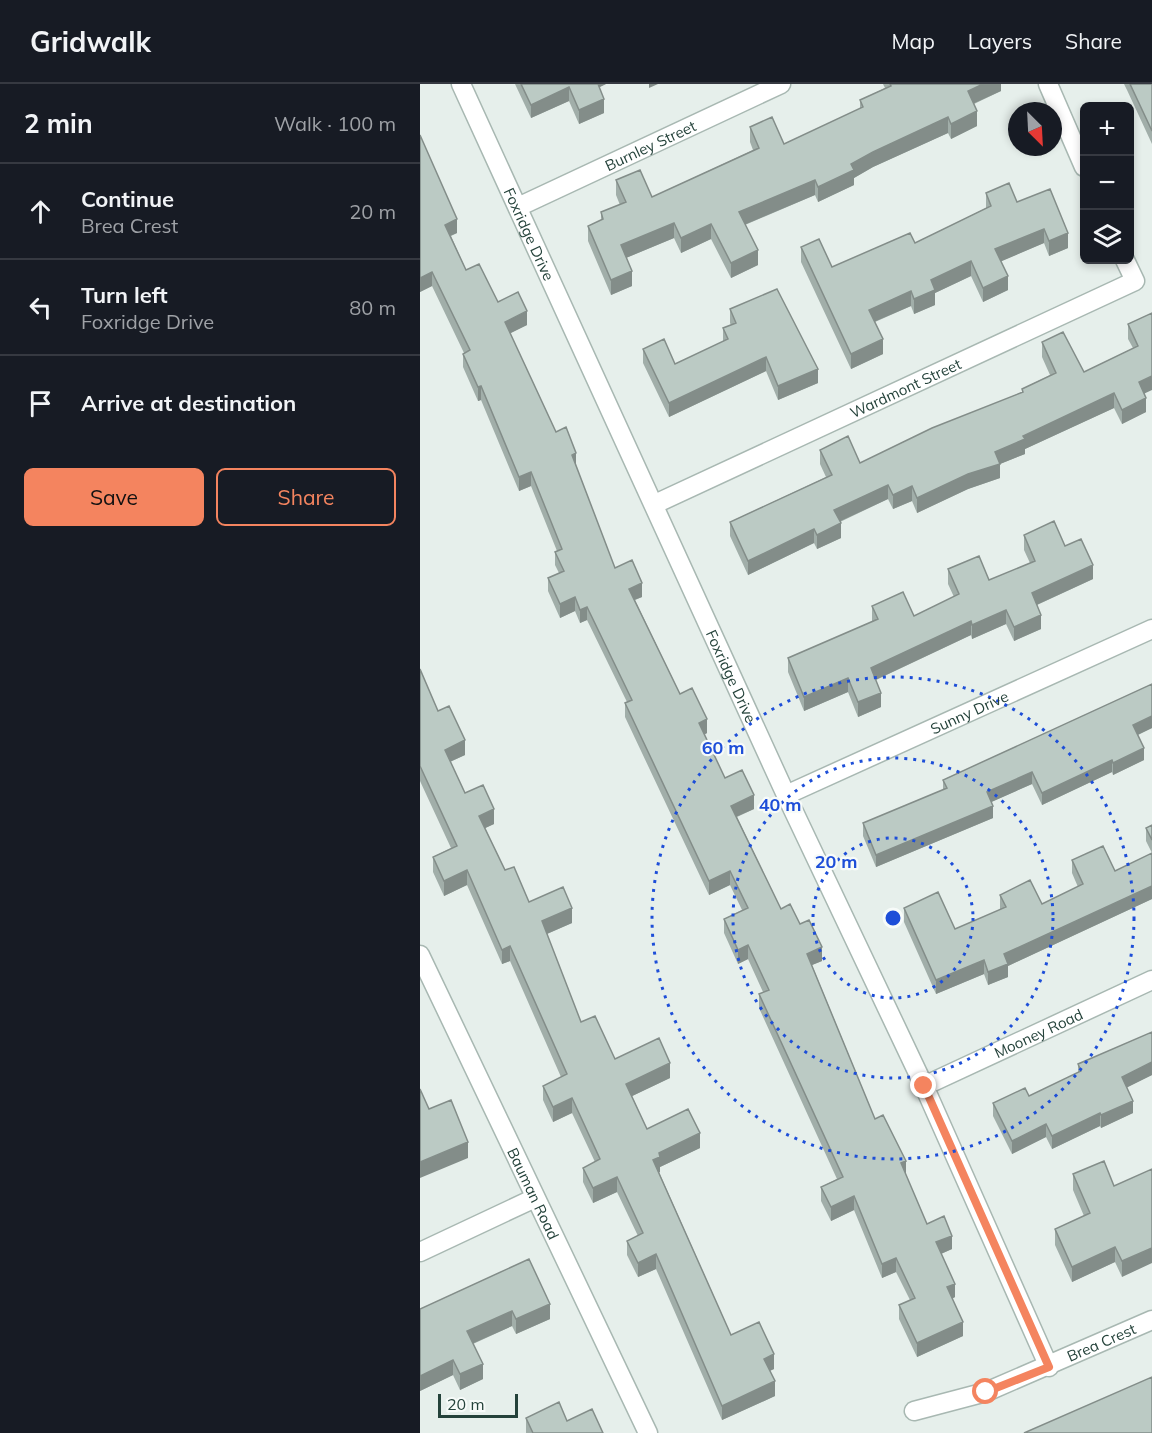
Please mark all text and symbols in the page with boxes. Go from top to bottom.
text: Gridwalk [30,24,151,59]
text: Map [892,28,935,54]
text: Layers [968,28,1032,54]
text: Share [1065,28,1122,54]
north arrow [1008,102,1062,156]
map controls [1080,102,1134,264]
button: + [1080,102,1134,156]
text: 2 min [24,107,93,140]
text: Walk · 100 m [274,111,396,136]
street label: Burnley Street [602,116,699,175]
button: − [1080,156,1134,210]
text: Continue [81,185,174,213]
street label: Foxridge Drive [500,185,559,284]
icon: ahead [24,195,57,228]
text: 20 m [349,199,396,224]
button: layers [1080,210,1134,264]
text: Brea Crest [81,213,178,238]
text: Turn left [81,281,168,309]
icon: left [24,291,57,324]
text: 80 m [349,295,396,320]
text: Foxridge Drive [81,309,214,334]
street label: Wardmont Street [847,354,964,422]
icon: arrive [24,387,57,420]
text: Arrive at destination [81,389,296,417]
button: Save [24,468,204,526]
button: Share [216,468,396,526]
street label: Foxridge Drive [702,627,761,726]
street label: Sunny Drive [927,686,1011,738]
text: 60 m [702,736,744,759]
text: 40 m [759,793,801,816]
text: 20 m [815,850,857,873]
centre of rings [883,908,903,928]
street label: Mooney Road [991,1004,1086,1062]
route end [910,1072,936,1098]
street label: Bauman Road [504,1144,564,1242]
street label: Brea Crest [1064,1319,1138,1365]
route start [972,1378,998,1404]
scale bar [438,1391,518,1418]
text: 20 m [447,1394,484,1414]

